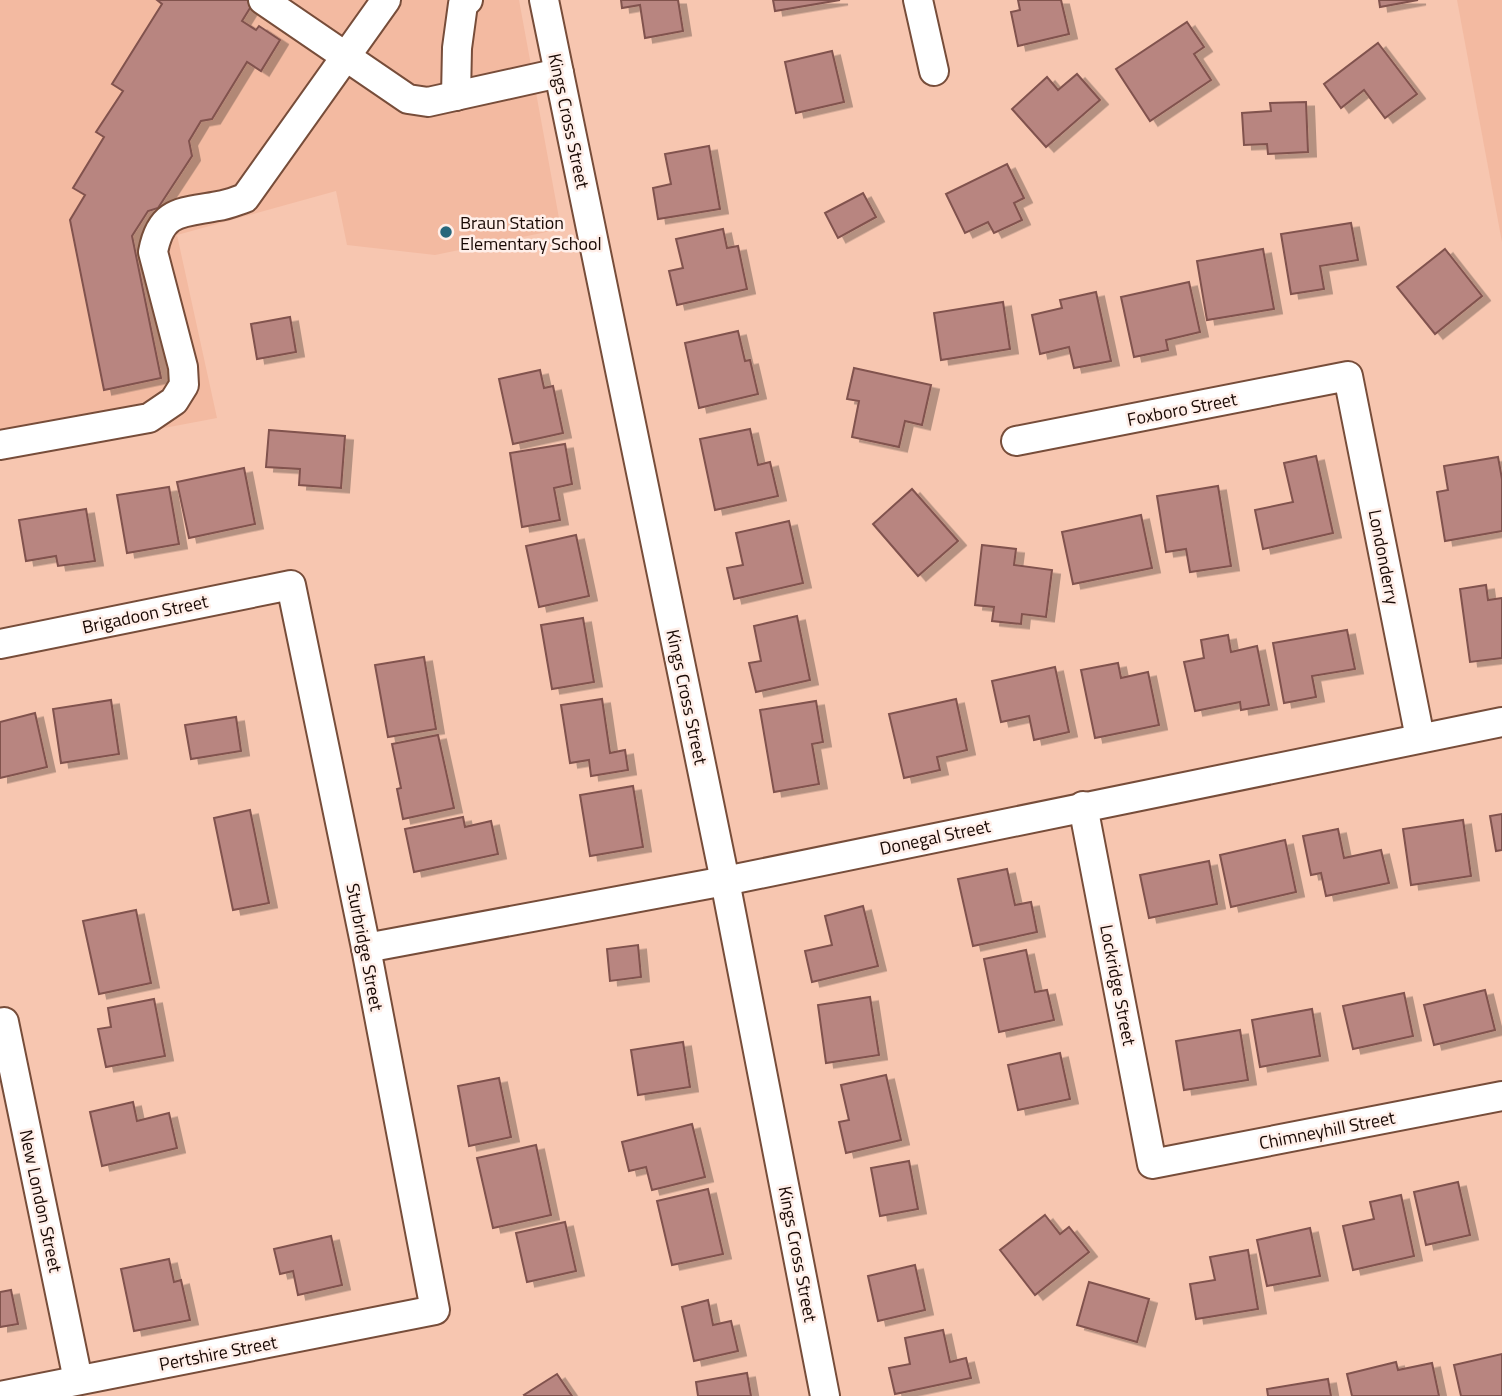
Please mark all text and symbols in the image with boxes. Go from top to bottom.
street label: Kings Cross Street [541,51,597,192]
place label: Braun Station Elementary School [460,209,602,257]
marker: Braun Station Elementary School [438,224,454,240]
street label: Foxboro Street [1125,385,1240,433]
street label: Londonderry [1362,507,1406,607]
street label: Brigadoon Street [80,587,211,641]
street label: Kings Cross Street [659,627,715,768]
street label: Donegal Street [877,812,994,862]
street label: Sturbridge Street [339,881,391,1014]
street label: Lockridge Street [1093,922,1143,1049]
street label: Chimneyhill Street [1257,1103,1398,1156]
street label: New London Street [13,1127,69,1276]
street label: Kings Cross Street [772,1184,825,1325]
street label: Pertshire Street [157,1328,280,1378]

